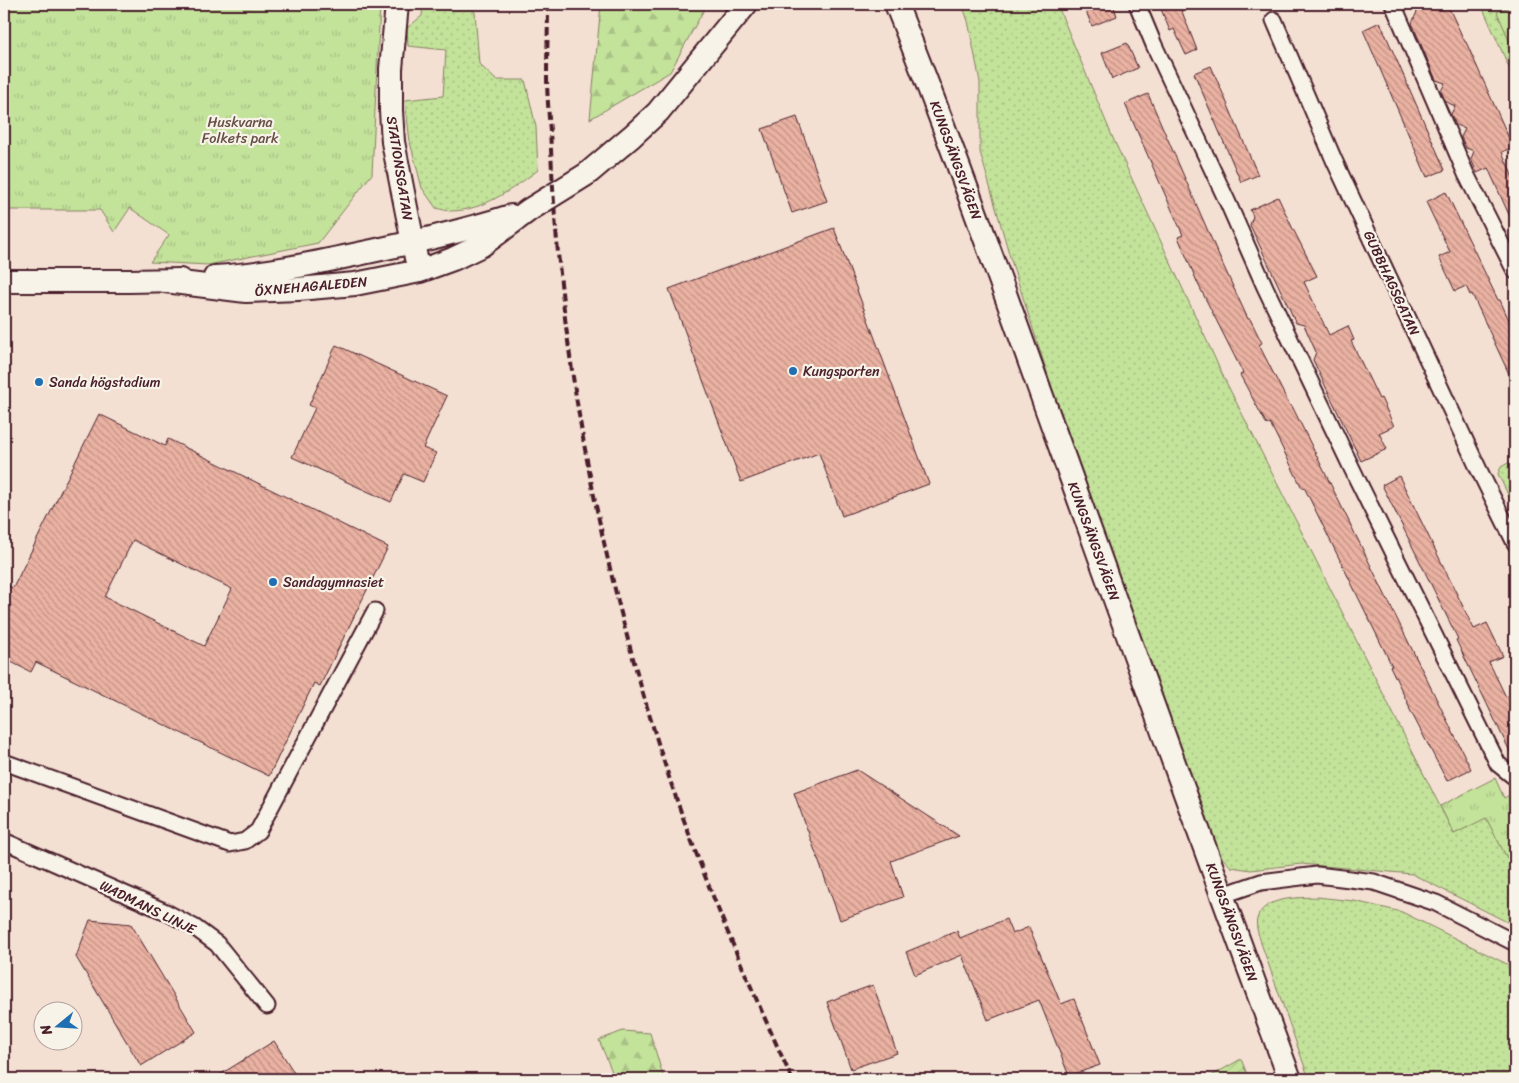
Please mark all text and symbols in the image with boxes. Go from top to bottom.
street label: KUNGSÄNGSVÄGEN [922,97,989,224]
park label: Huskvarna Folkets park [202,110,279,151]
street label: STATIONSGATAN [379,114,420,222]
street label: GUBBHAGSGATAN [1356,226,1427,340]
street label: ÖXNEHAGALEDEN [254,269,369,304]
place label: Kungsporten [803,359,880,384]
marker: Kungsporten [787,365,799,377]
place label: Sanda högstadium [49,370,161,395]
marker: Sanda högstadium [33,376,45,388]
street label: KUNGSÄNGSVÄGEN [1060,478,1127,605]
place label: Sandagymnasiet [283,570,384,595]
marker: Sandagymnasiet [267,576,279,588]
street label: KUNGSÄNGSVÄGEN [1198,859,1265,986]
street label: WADMANS LINJE [95,873,201,942]
north arrow [32,1000,82,1050]
text: N [33,1021,60,1039]

